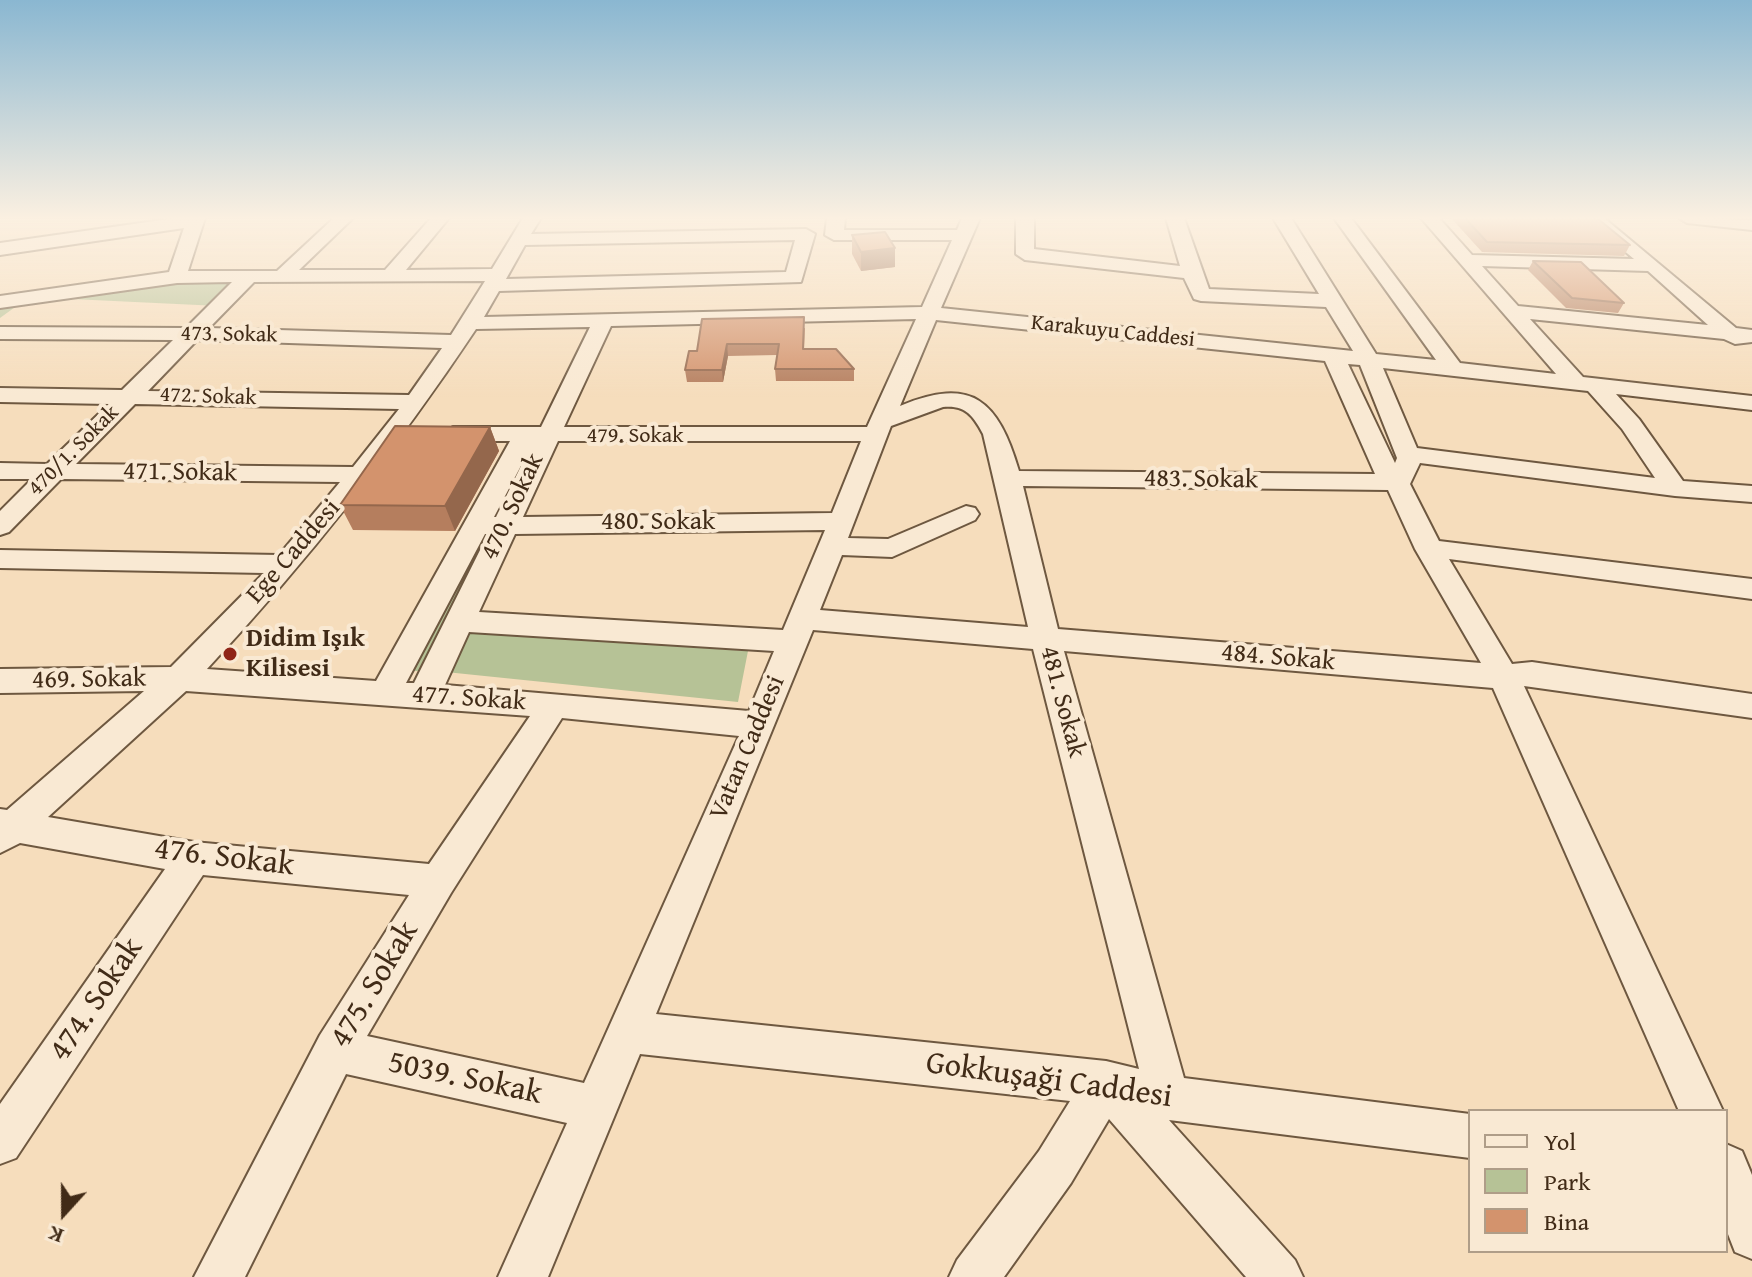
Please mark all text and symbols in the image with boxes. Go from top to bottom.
street label: Karakuyu Caddesi [1030,310,1196,354]
street label: 473. Sokak [180,321,278,349]
street label: 472. Sokak [159,382,257,412]
street label: 470/1. Sokak [23,400,125,502]
street label: 479. Sokak [587,423,683,449]
street label: 470. Sokak [475,449,551,565]
street label: 471. Sokak [123,456,237,490]
street label: 483. Sokak [1144,463,1258,497]
street label: Ege Caddesi [240,493,348,611]
street label: 480. Sokak [601,506,715,538]
place label: Didim Işık Kilisesi [246,623,365,684]
street label: 484. Sokak [1220,637,1336,679]
street label: 481. Sokak [1032,643,1092,761]
marker: Didim Işık Kilisesi [221,645,239,663]
street label: 469. Sokak [32,663,146,697]
street label: Vatan Caddesi [704,671,792,825]
street label: 477. Sokak [411,679,527,719]
street label: 476. Sokak [152,830,296,886]
street label: 475. Sokak [322,915,428,1055]
street label: 474. Sokak [42,931,152,1069]
street label: 5039. Sokak [385,1044,545,1114]
street label: Gokkuşaği Caddesi [923,1045,1175,1117]
legend [1468,1109,1728,1253]
text: Yol [1544,1124,1576,1159]
text: Park [1544,1164,1590,1199]
north arrow [24,1173,104,1253]
text: Bina [1544,1204,1589,1239]
text: K [43,1218,68,1253]

